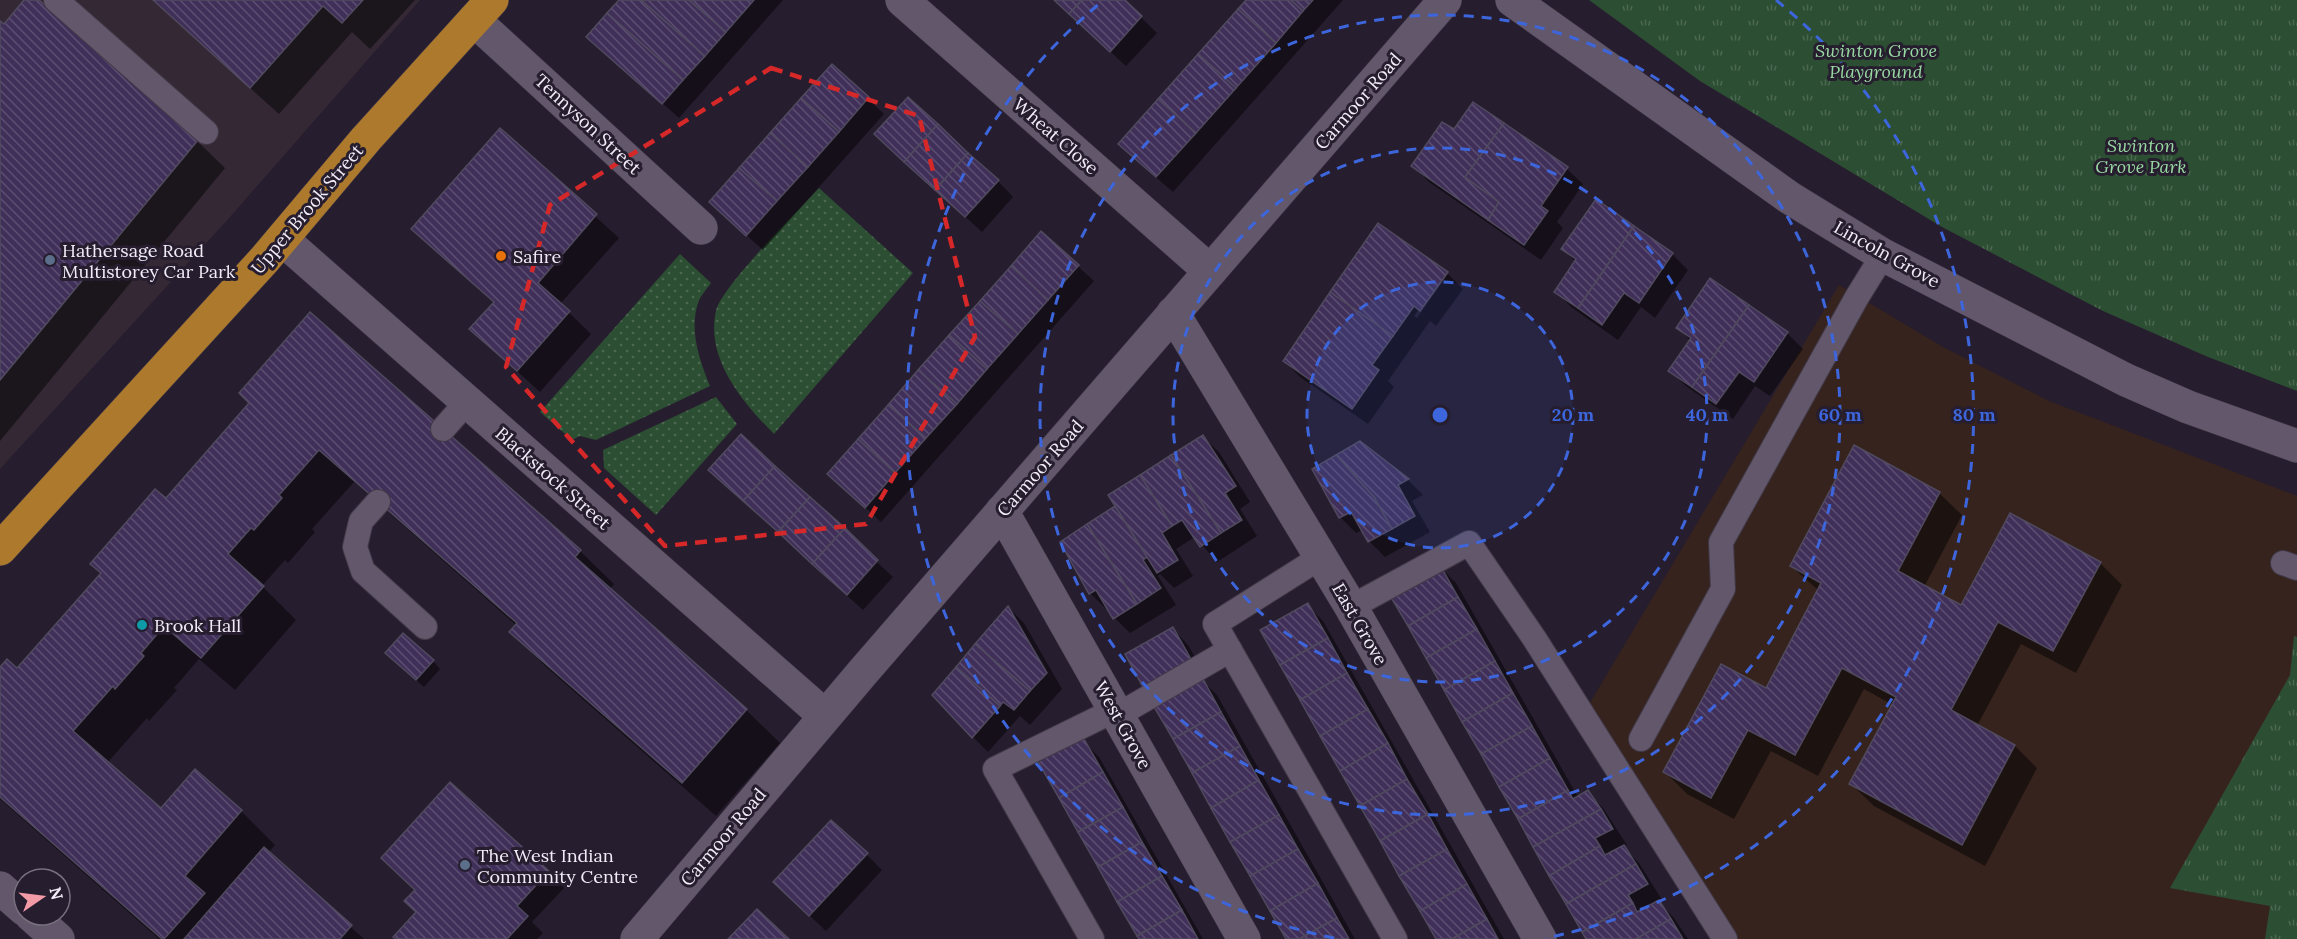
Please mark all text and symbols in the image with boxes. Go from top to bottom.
park label: Swinton Grove Playground [1815,39,1937,83]
street label: Carmoor Road [1310,48,1407,154]
street label: Tennyson Street [530,69,646,179]
street label: Wheat Close [1009,93,1104,180]
park label: Swinton Grove Park [2095,134,2187,178]
street label: Upper Brook Street [246,139,368,279]
street label: Lincoln Grove [1830,215,1944,293]
place label: Hathersage Road Multistorey Car Park [62,239,236,283]
place label: Safire [513,245,561,268]
marker: Safire [494,249,508,263]
marker: Hathersage Road Multistorey Car Park [43,253,57,267]
text: 20 m [1552,403,1595,426]
text: 40 m [1686,403,1729,426]
text: 60 m [1818,403,1862,426]
text: 80 m [1952,403,1996,426]
centre of rings [1430,405,1450,425]
street label: Carmoor Road [992,415,1089,521]
street label: Blackstock Street [491,422,615,534]
street label: East Grove [1327,579,1393,669]
place label: Brook Hall [154,614,241,637]
marker: Brook Hall [135,618,149,632]
street label: West Grove [1089,677,1157,773]
street label: Carmoor Road [675,783,771,891]
place label: The West Indian Community Centre [477,844,638,888]
marker: The West Indian Community Centre [458,858,472,872]
north arrow [12,867,72,927]
text: N [45,885,68,902]

